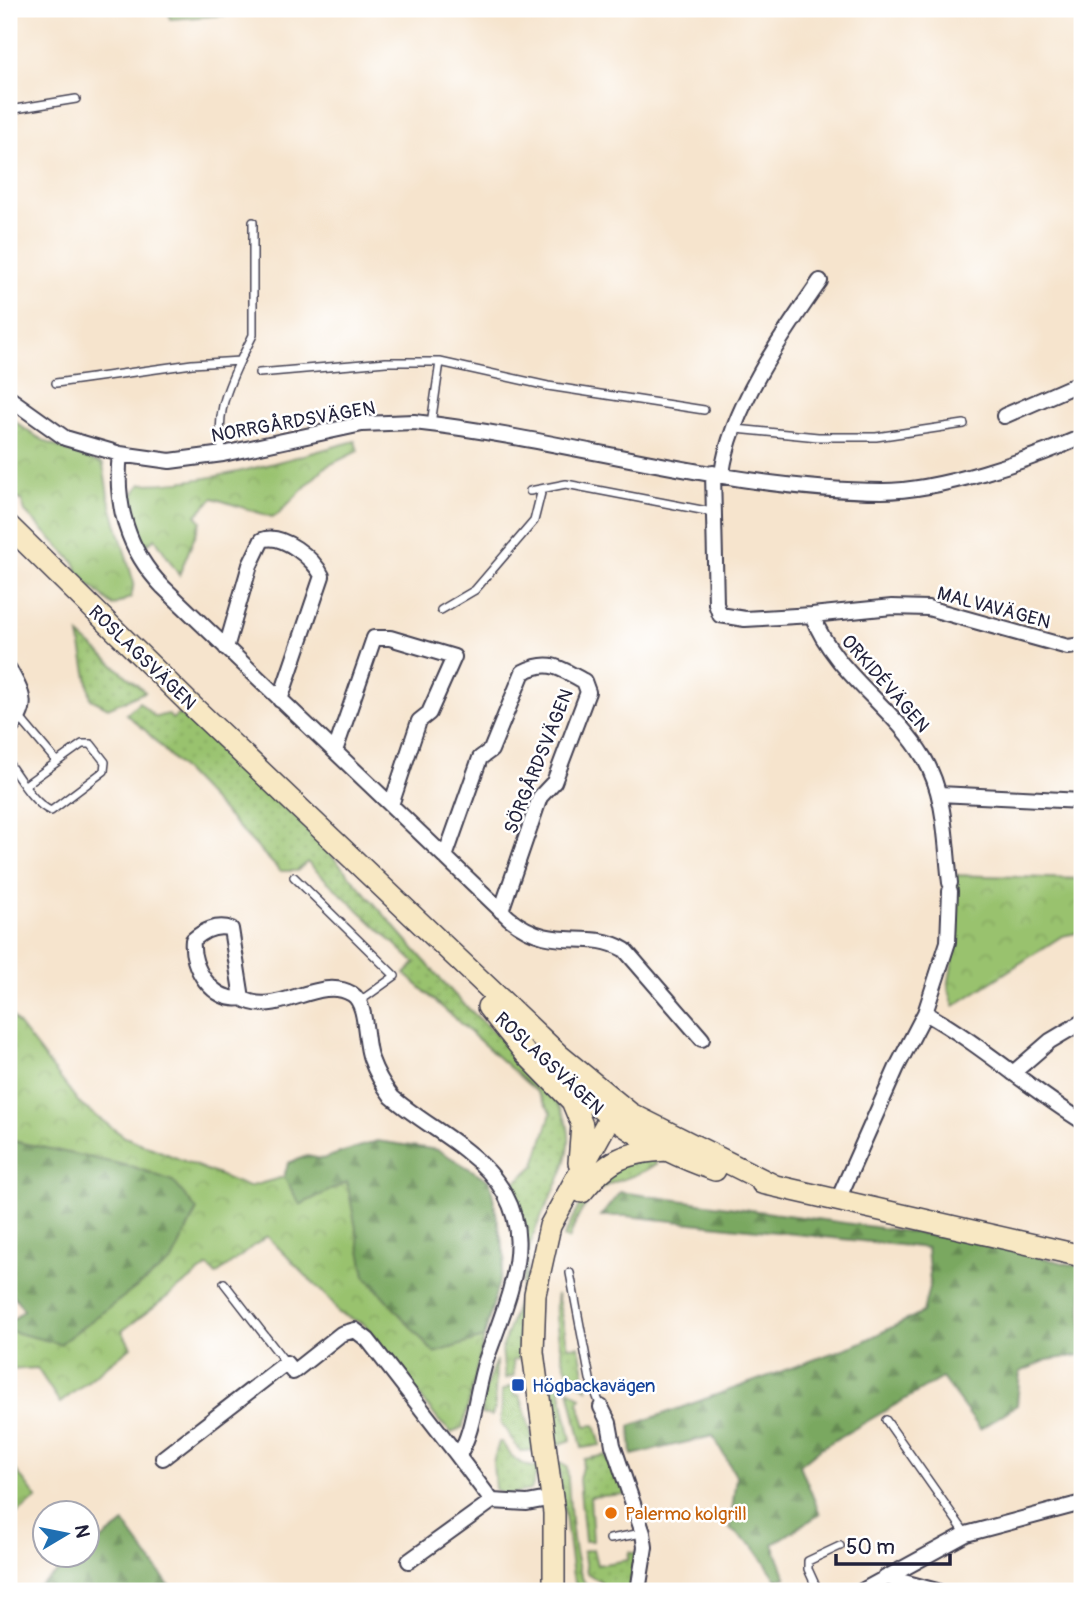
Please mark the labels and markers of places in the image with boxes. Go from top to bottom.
place label: Högbackavägen [532,1374,655,1398]
marker: Högbackavägen [510,1377,526,1393]
place label: Palermo kolgrill [625,1502,747,1526]
marker: Palermo kolgrill [603,1505,619,1521]

